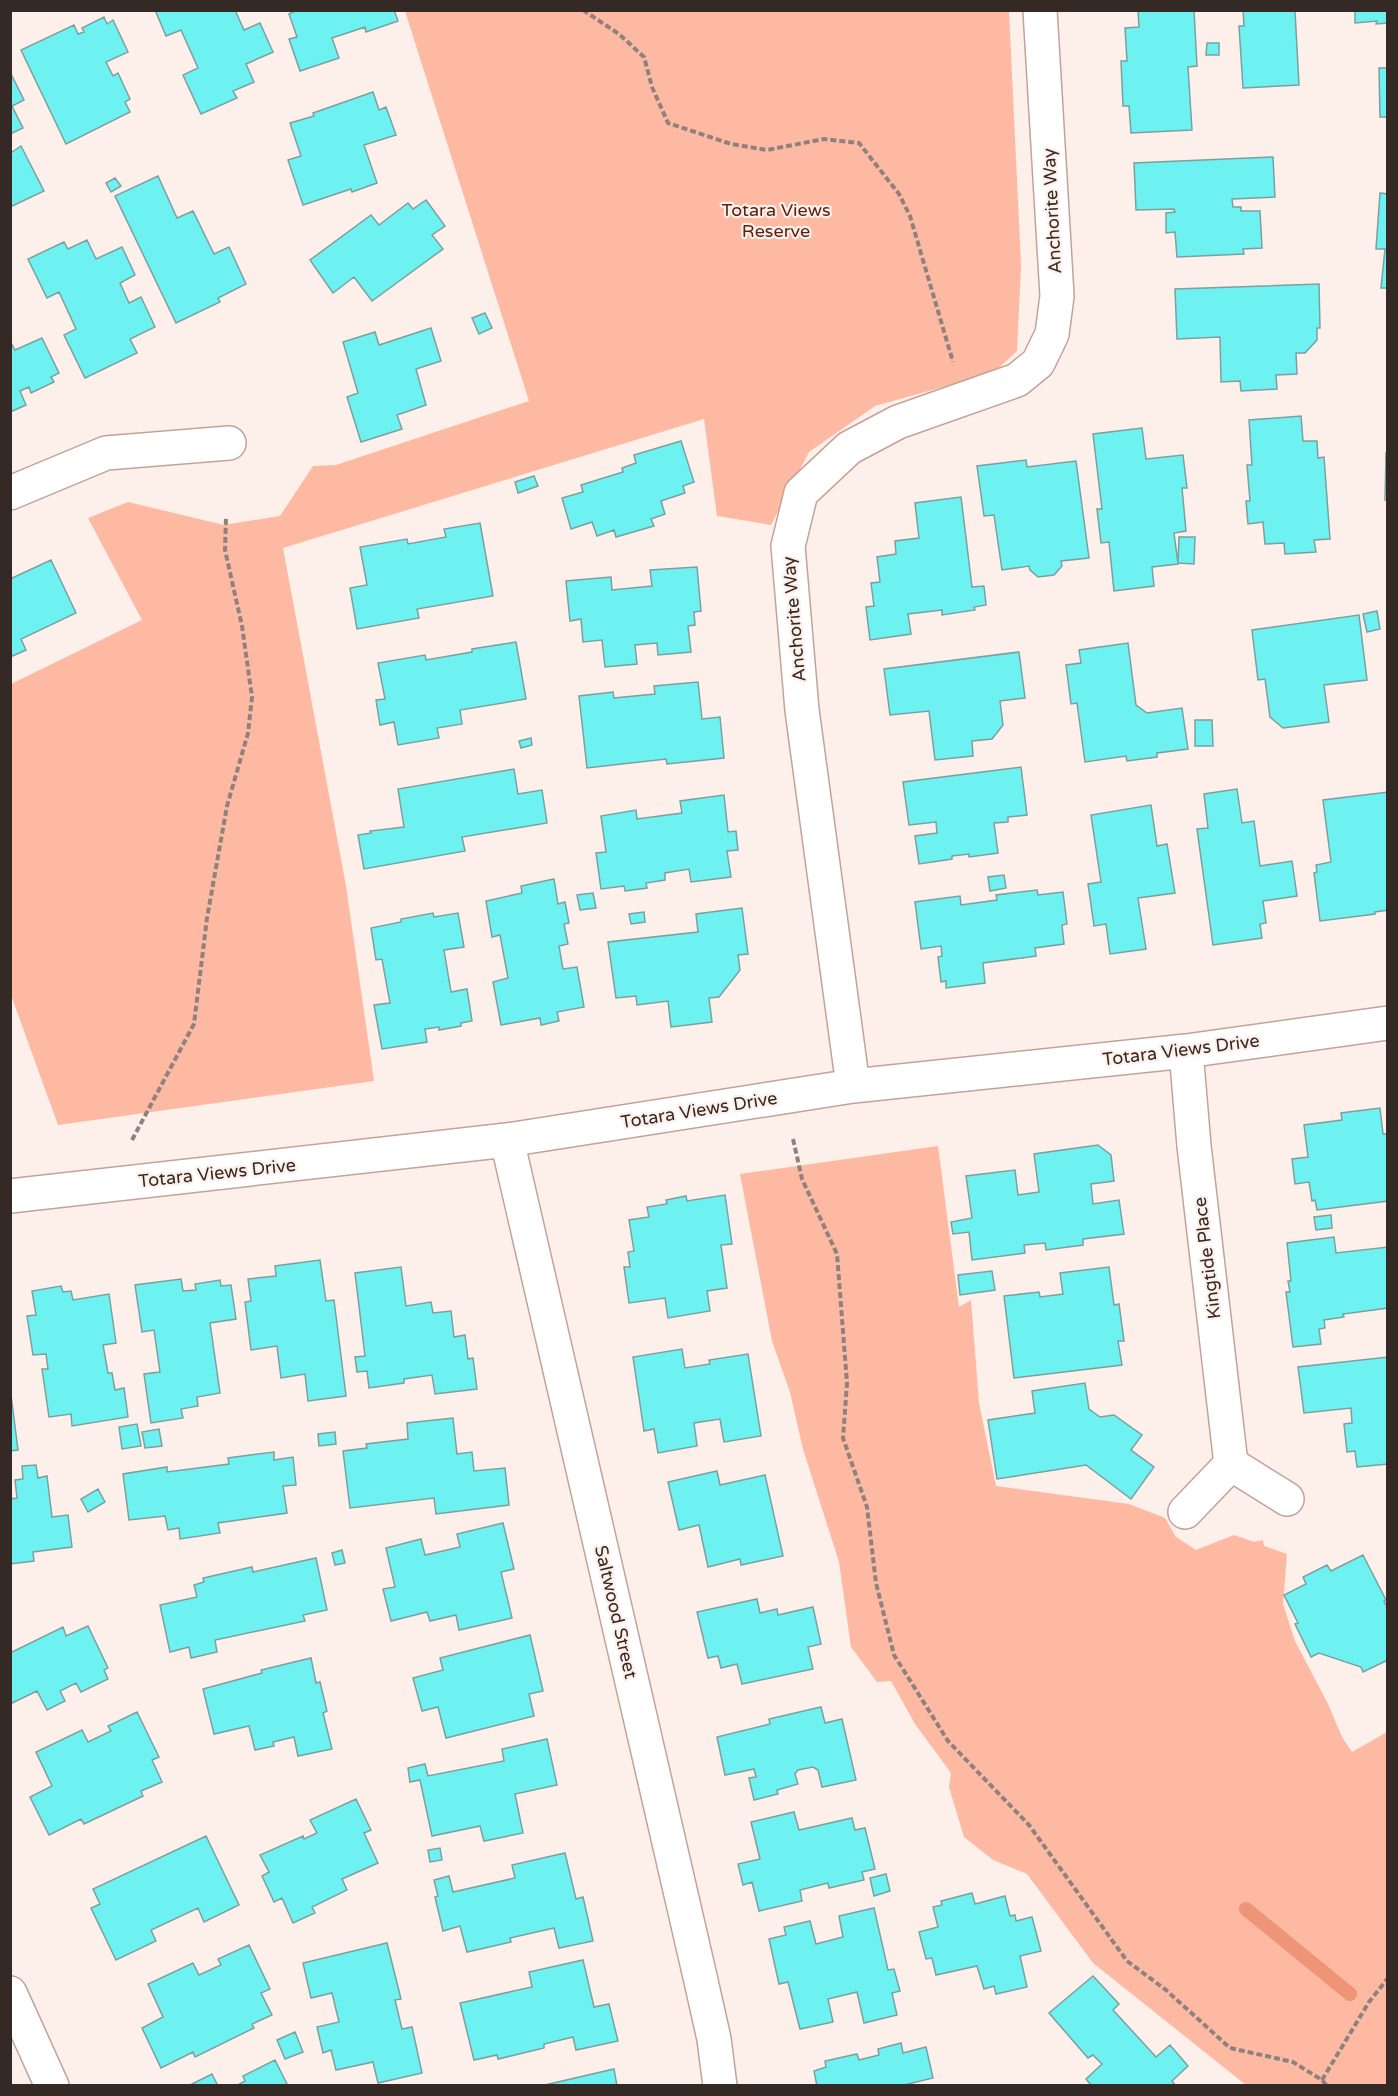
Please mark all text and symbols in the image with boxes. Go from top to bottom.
street label: Anchorite Way [1038,147,1066,274]
park label: Totara Views Reserve [721,199,831,242]
street label: Anchorite Way [778,555,810,683]
street label: Totara Views Drive [1101,1029,1261,1071]
street label: Totara Views Drive [619,1087,779,1133]
street label: Totara Views Drive [137,1154,297,1192]
street label: Kingtide Place [1189,1196,1225,1320]
street label: Saltwood Street [590,1543,642,1681]

